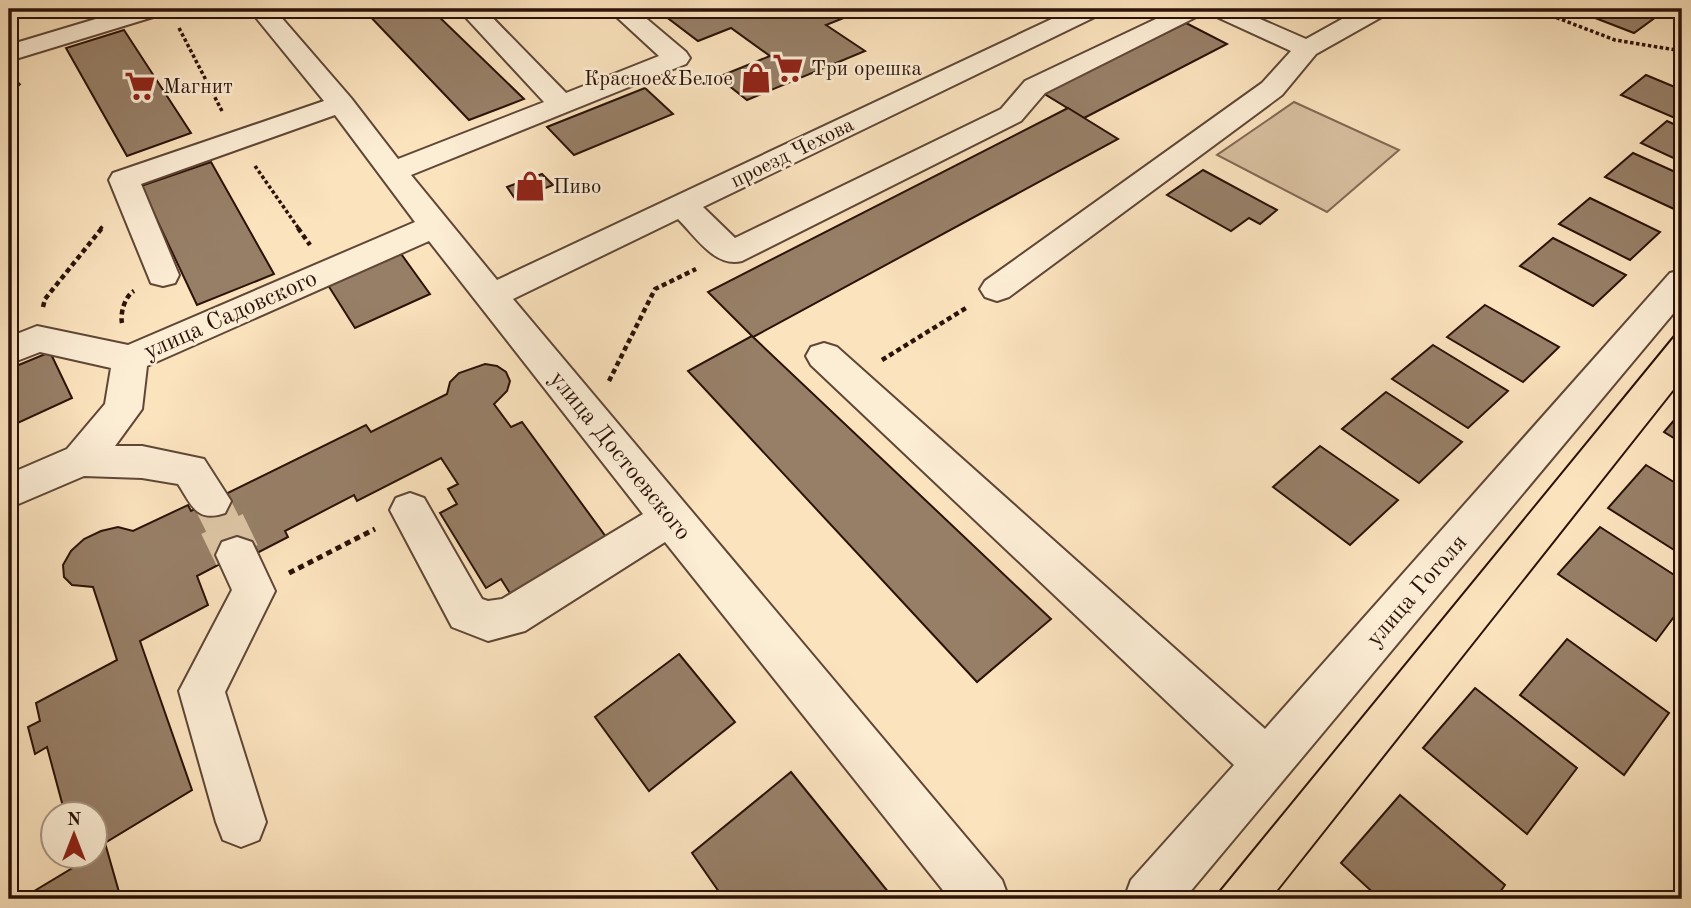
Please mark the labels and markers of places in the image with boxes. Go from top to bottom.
supermarket icon: Три орешка [771,51,805,85]
place label: Три орешка [811,59,922,80]
shop icon: Красное&Белое [739,61,773,95]
supermarket icon: Магнит [123,69,157,103]
place label: Красное&Белое [584,69,733,90]
place label: Магнит [163,77,233,98]
shop icon: Пиво [513,169,547,203]
place label: Пиво [553,177,601,198]

